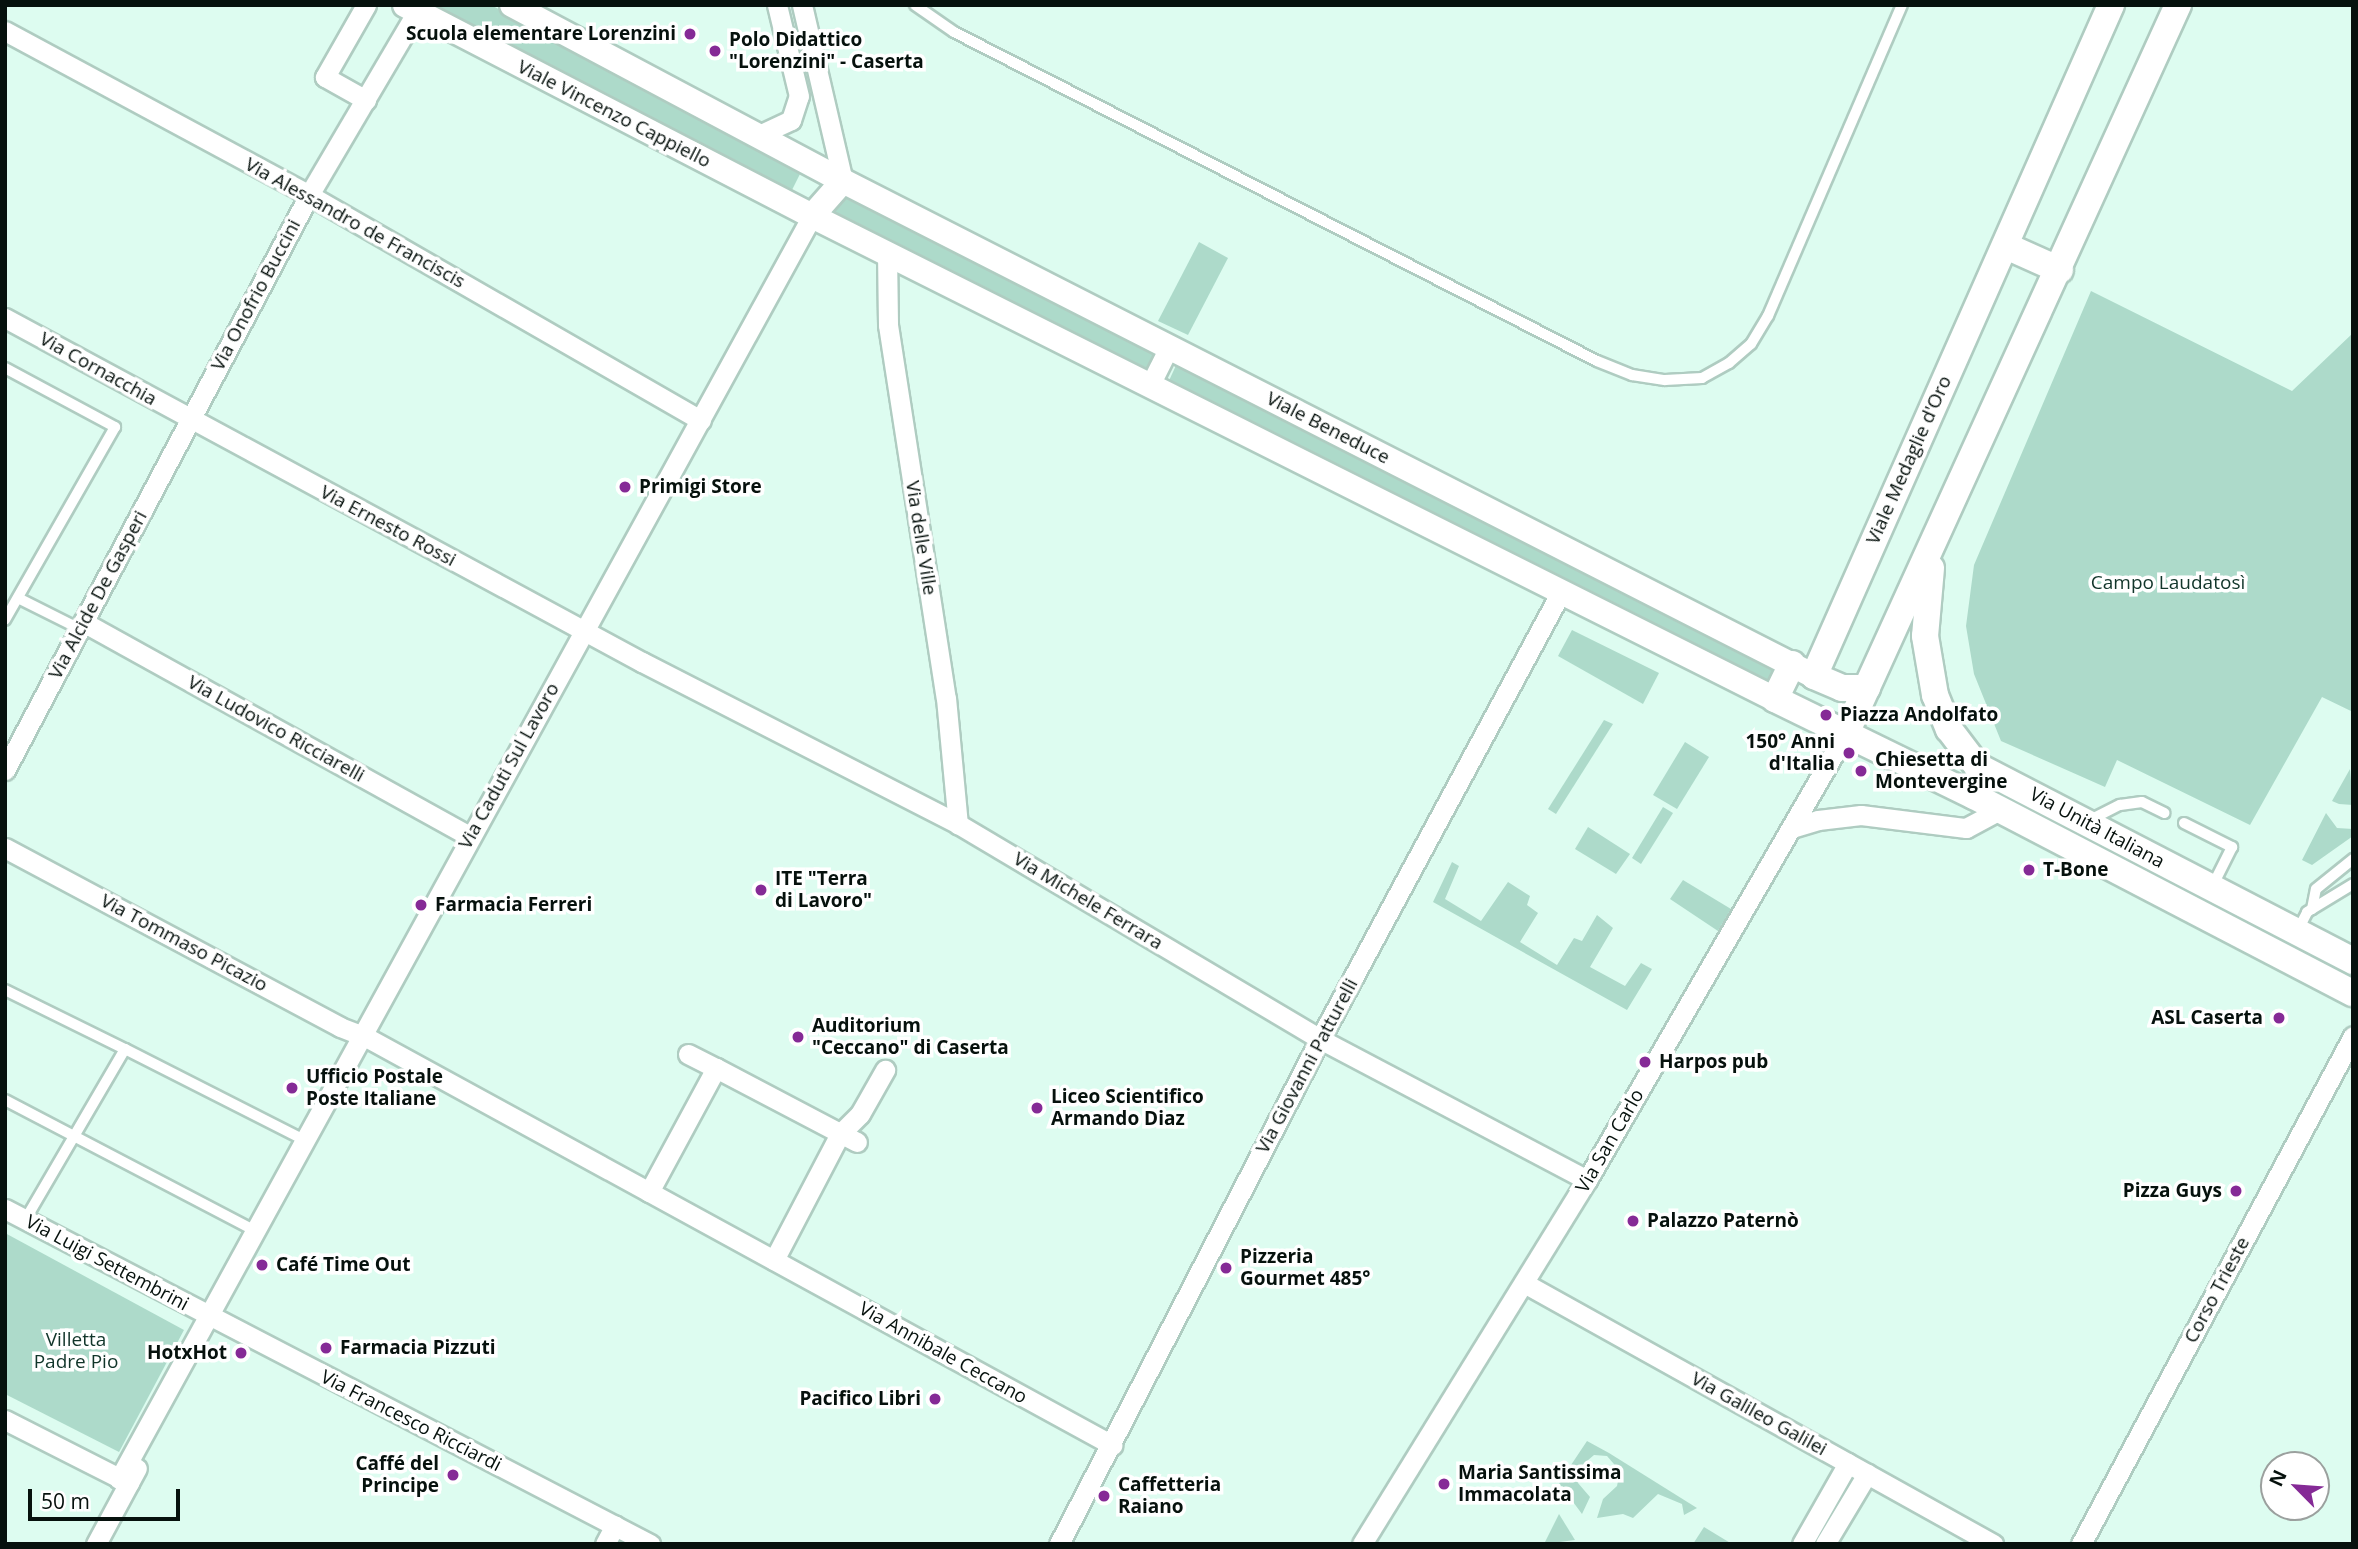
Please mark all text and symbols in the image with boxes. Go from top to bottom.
place label: Scuola elementare Lorenzini [406,23,676,45]
marker: Scuola elementare Lorenzini [682,26,698,42]
place label: Polo Didattico "Lorenzini" - Caserta [729,29,924,73]
marker: Polo Didattico "Lorenzini" - Caserta [707,43,723,59]
street label: Viale Vincenzo Cappiello [514,55,714,173]
street label: Via Alessandro de Franciscis [241,153,469,293]
street label: Via Onofrio Buccini [206,215,306,375]
street label: Via Cornacchia [36,327,160,411]
street label: Viale Medaglie d'Oro [1862,372,1956,548]
street label: Viale Beneduce [1263,387,1393,469]
place label: Primigi Store [639,476,762,498]
marker: Primigi Store [617,479,633,495]
street label: Via delle Ville [901,479,941,597]
street label: Via Ernesto Rossi [316,481,460,571]
street label: Via Alcide De Gasperi [44,507,152,683]
park label: Campo Laudatosì [2091,572,2245,594]
street label: Via Ludovico Ricciarelli [183,671,369,787]
street label: Via Caduti Sul Lavoro [454,679,564,853]
place label: Piazza Andolfato [1840,704,1998,726]
marker: Piazza Andolfato [1818,707,1834,723]
place label: 150° Anni d'Italia [1745,731,1835,775]
marker: 150° Anni d'Italia [1841,745,1857,761]
place label: Chiesetta di Montevergine [1875,749,2008,793]
marker: Chiesetta di Montevergine [1853,763,1869,779]
street label: Via Unità Italiana [2026,783,2168,873]
street label: Via Michele Ferrara [1009,847,1167,955]
place label: T-Bone [2043,859,2108,881]
marker: T-Bone [2021,862,2037,878]
place label: ITE "Terra di Lavoro" [775,868,872,912]
marker: ITE "Terra di Lavoro" [753,882,769,898]
street label: Via Tommaso Picazio [97,889,271,997]
place label: Farmacia Ferreri [435,894,592,916]
marker: Farmacia Ferreri [413,897,429,913]
street label: Via Giovanni Patturelli [1251,975,1363,1157]
place label: ASL Caserta [2151,1007,2263,1029]
marker: ASL Caserta [2269,1008,2289,1028]
place label: Auditorium "Ceccano" di Caserta [812,1015,1009,1059]
marker: Auditorium "Ceccano" di Caserta [790,1029,806,1045]
place label: Harpos pub [1659,1051,1768,1073]
marker: Harpos pub [1637,1054,1653,1070]
place label: Ufficio Postale Poste Italiane [306,1066,443,1110]
marker: Ufficio Postale Poste Italiane [284,1080,300,1096]
street label: Via San Carlo [1571,1085,1649,1197]
place label: Liceo Scientifico Armando Diaz [1051,1086,1204,1130]
marker: Liceo Scientifico Armando Diaz [1029,1100,1045,1116]
place label: Pizza Guys [2123,1180,2222,1202]
marker: Pizza Guys [2228,1183,2244,1199]
street label: Via Luigi Settembrini [21,1210,193,1316]
place label: Palazzo Paternò [1647,1210,1799,1232]
marker: Palazzo Paternò [1625,1213,1641,1229]
street label: Corso Trieste [2180,1233,2254,1347]
place label: Pizzeria Gourmet 485° [1240,1246,1370,1290]
place label: Café Time Out [276,1254,411,1276]
marker: Café Time Out [254,1257,270,1273]
marker: Pizzeria Gourmet 485° [1218,1260,1234,1276]
street label: Via Annibale Ceccano [855,1297,1031,1409]
park label: Villetta Padre Pio [34,1329,118,1373]
place label: Farmacia Pizzuti [340,1337,495,1359]
marker: Farmacia Pizzuti [318,1340,334,1356]
place label: HotxHot [147,1342,227,1364]
marker: HotxHot [233,1345,249,1361]
street label: Via Francesco Ricciardi [317,1365,505,1477]
street label: Via Galileo Galilei [1687,1367,1831,1461]
place label: Pacifico Libri [799,1388,921,1410]
marker: Pacifico Libri [927,1391,943,1407]
north arrow [2260,1451,2330,1521]
place label: Caffé del Principe [356,1453,439,1497]
place label: Maria Santissima Immacolata [1458,1462,1622,1506]
text: N [2263,1465,2293,1490]
marker: Caffé del Principe [445,1467,461,1483]
place label: Caffetteria Raiano [1118,1474,1221,1518]
scale bar [32,1476,184,1520]
marker: Maria Santissima Immacolata [1436,1476,1452,1492]
text: 50 m [41,1487,90,1515]
marker: Caffetteria Raiano [1096,1488,1112,1504]

